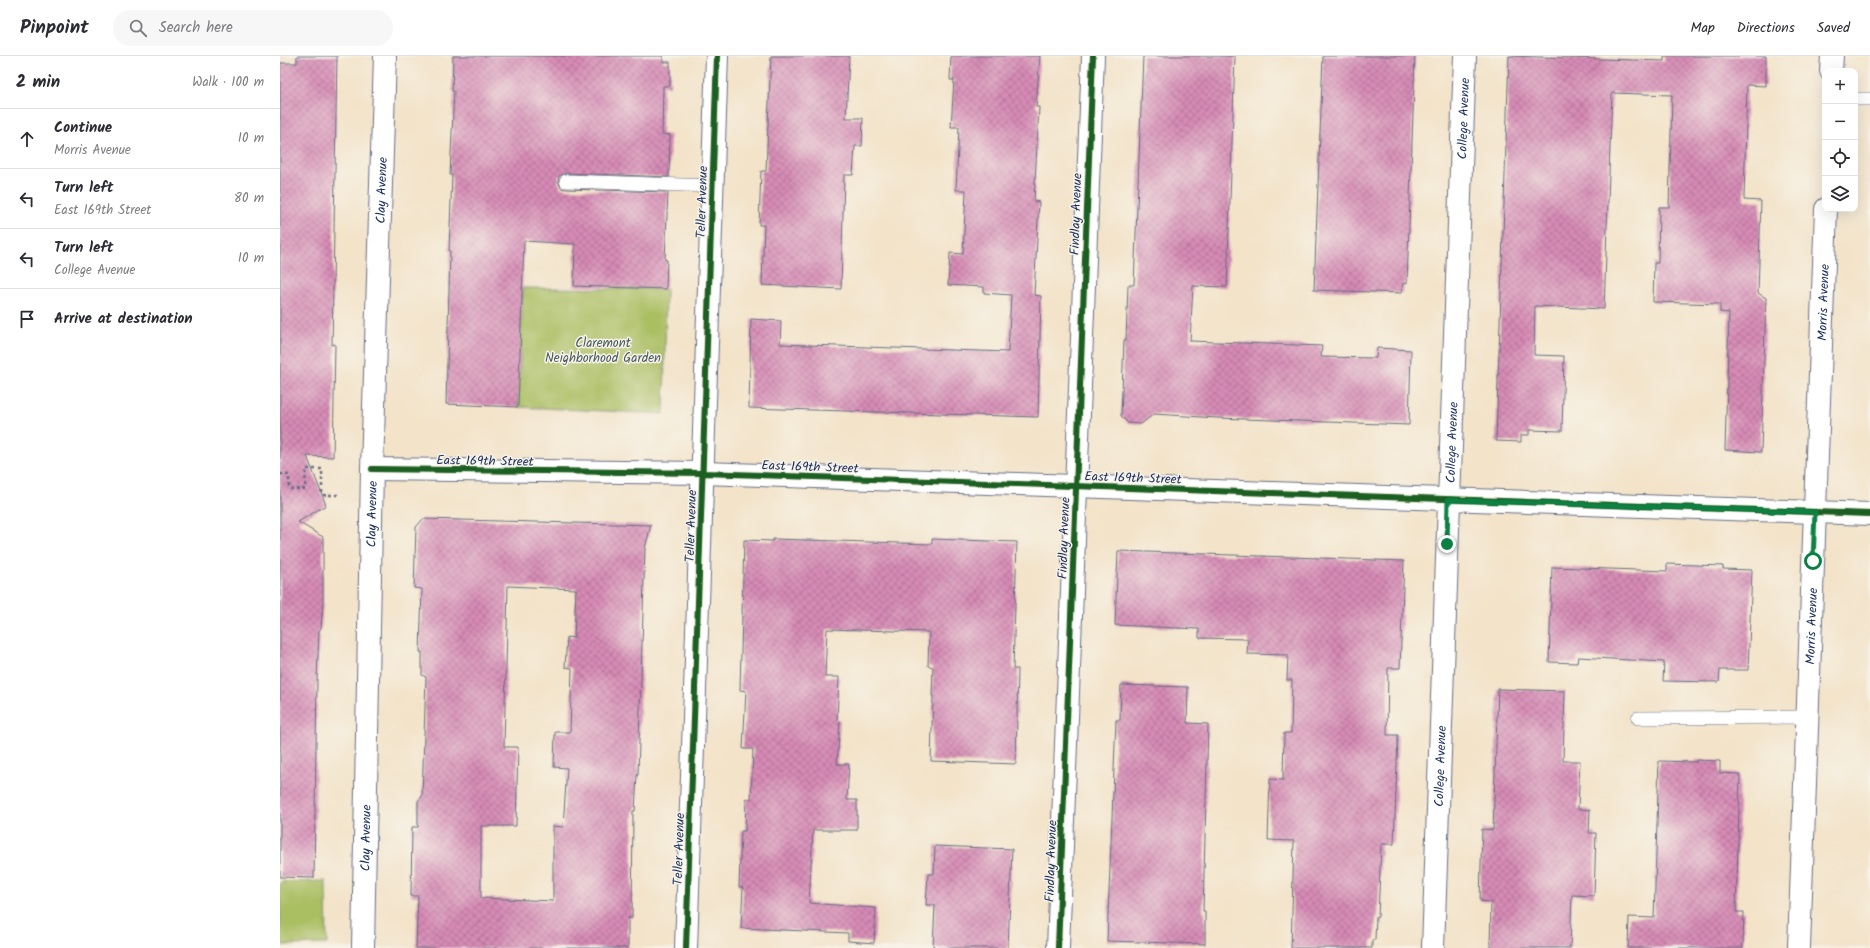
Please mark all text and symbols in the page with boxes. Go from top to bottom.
search box [113,10,393,46]
text: Pinpoint [20,13,89,43]
text: Search here [159,16,233,40]
icon: search [127,17,149,39]
text: Map [1690,17,1715,39]
text: Directions [1737,17,1795,39]
text: Saved [1817,17,1850,39]
map controls [1822,68,1858,212]
button: + [1822,68,1858,104]
text: 2 min [16,69,60,96]
text: Walk · 100 m [192,72,264,93]
street label: College Avenue [1452,77,1476,160]
button: − [1822,104,1858,140]
text: Continue [54,116,112,140]
icon: ahead [16,128,38,150]
text: 10 m [238,128,264,149]
text: Morris Avenue [54,140,131,161]
button: locate [1822,140,1858,176]
street label: Clay Avenue [371,156,394,224]
street label: Teller Avenue [691,165,714,239]
street label: Findlay Avenue [1065,172,1088,255]
text: Turn left [54,176,114,200]
button: layers [1822,176,1858,212]
icon: left [16,188,38,210]
text: 80 m [234,188,264,209]
text: East 169th Street [54,200,151,221]
text: Turn left [54,236,114,260]
icon: left [16,248,38,270]
text: 10 m [238,248,264,269]
text: College Avenue [54,260,135,281]
street label: Morris Avenue [1812,263,1836,341]
text: Arrive at destination [54,307,193,331]
icon: arrive [16,308,38,330]
park label: Claremont Neighborhood Garden [545,333,661,369]
street label: College Avenue [1441,401,1465,483]
street label: East 169th Street [436,450,535,473]
street label: East 169th Street [761,455,860,480]
street label: East 169th Street [1084,466,1183,491]
street label: Clay Avenue [362,480,384,548]
street label: Teller Avenue [680,489,703,563]
street label: Findlay Avenue [1053,496,1076,579]
route end [1438,535,1456,553]
route start [1804,552,1822,570]
street label: Morris Avenue [1800,587,1824,665]
street label: College Avenue [1429,725,1453,807]
street label: Clay Avenue [355,804,378,872]
street label: Teller Avenue [668,812,691,886]
street label: Findlay Avenue [1040,819,1063,902]

